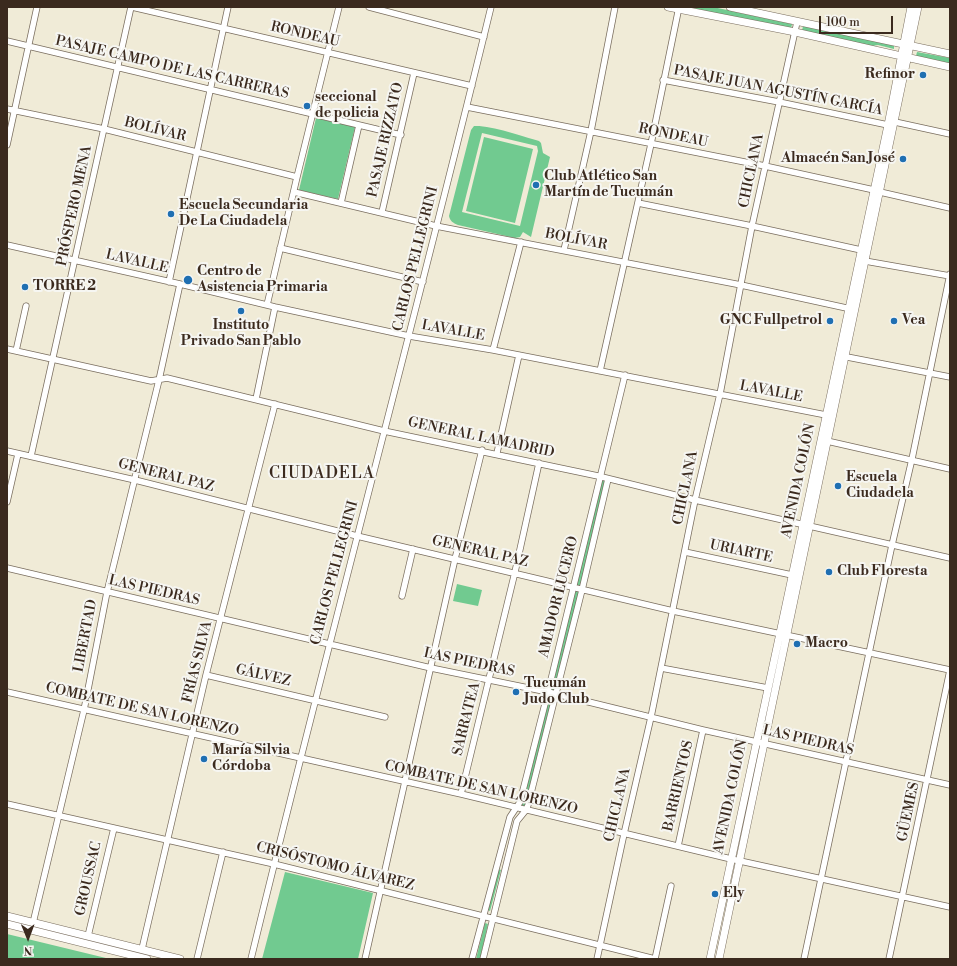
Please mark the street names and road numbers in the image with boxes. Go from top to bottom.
street label: RONDEAU [269,19,341,51]
street label: PASAJE CAMPO DE LAS CARRERAS [54,33,290,103]
street label: PASAJE JUAN AGUSTÍN GARCÍA [672,62,884,120]
street label: PASAJE RIZZATO [365,81,407,199]
street label: BOLÍVAR [122,114,188,146]
street label: RONDEAU [637,120,709,152]
street label: CHICLANA [736,132,768,210]
street label: PRÓSPERO MENA [54,144,96,268]
street label: CARLOS PELLEGRINI [390,185,442,333]
street label: BOLÍVAR [544,226,608,254]
street label: LAVALLE [104,247,170,277]
street label: LAVALLE [420,317,486,345]
street label: LAVALLE [738,378,804,406]
street label: GENERAL LAMADRID [406,414,556,462]
street label: AVENIDA COLÓN [779,422,819,540]
street label: CHICLANA [670,449,702,527]
street label: GENERAL PAZ [116,456,216,496]
street label: CARLOS PELLEGRINI [308,499,362,647]
street label: GENERAL PAZ [430,533,530,571]
street label: AMADOR LUCERO [536,535,582,659]
street label: URIARTE [708,537,774,567]
street label: LAS PIEDRAS [107,572,201,610]
street label: LIBERTAD [71,598,101,674]
street label: FRÍAS SILVA [180,619,216,705]
street label: LAS PIEDRAS [422,645,516,681]
street label: GÁLVEZ [234,662,292,690]
street label: COMBATE DE SAN LORENZO [44,680,240,740]
street label: SARRATEA [450,681,484,757]
street label: LAS PIEDRAS [761,722,855,760]
street label: AVENIDA COLÓN [711,738,751,856]
street label: BARRIENTOS [660,739,698,833]
street label: COMBATE DE SAN LORENZO [383,758,579,818]
street label: CHICLANA [601,766,635,844]
street label: GÜEMES [894,781,924,843]
street label: CRISÓSTOMO ÁLVAREZ [254,839,416,895]
street label: GROUSSAC [72,840,106,918]

